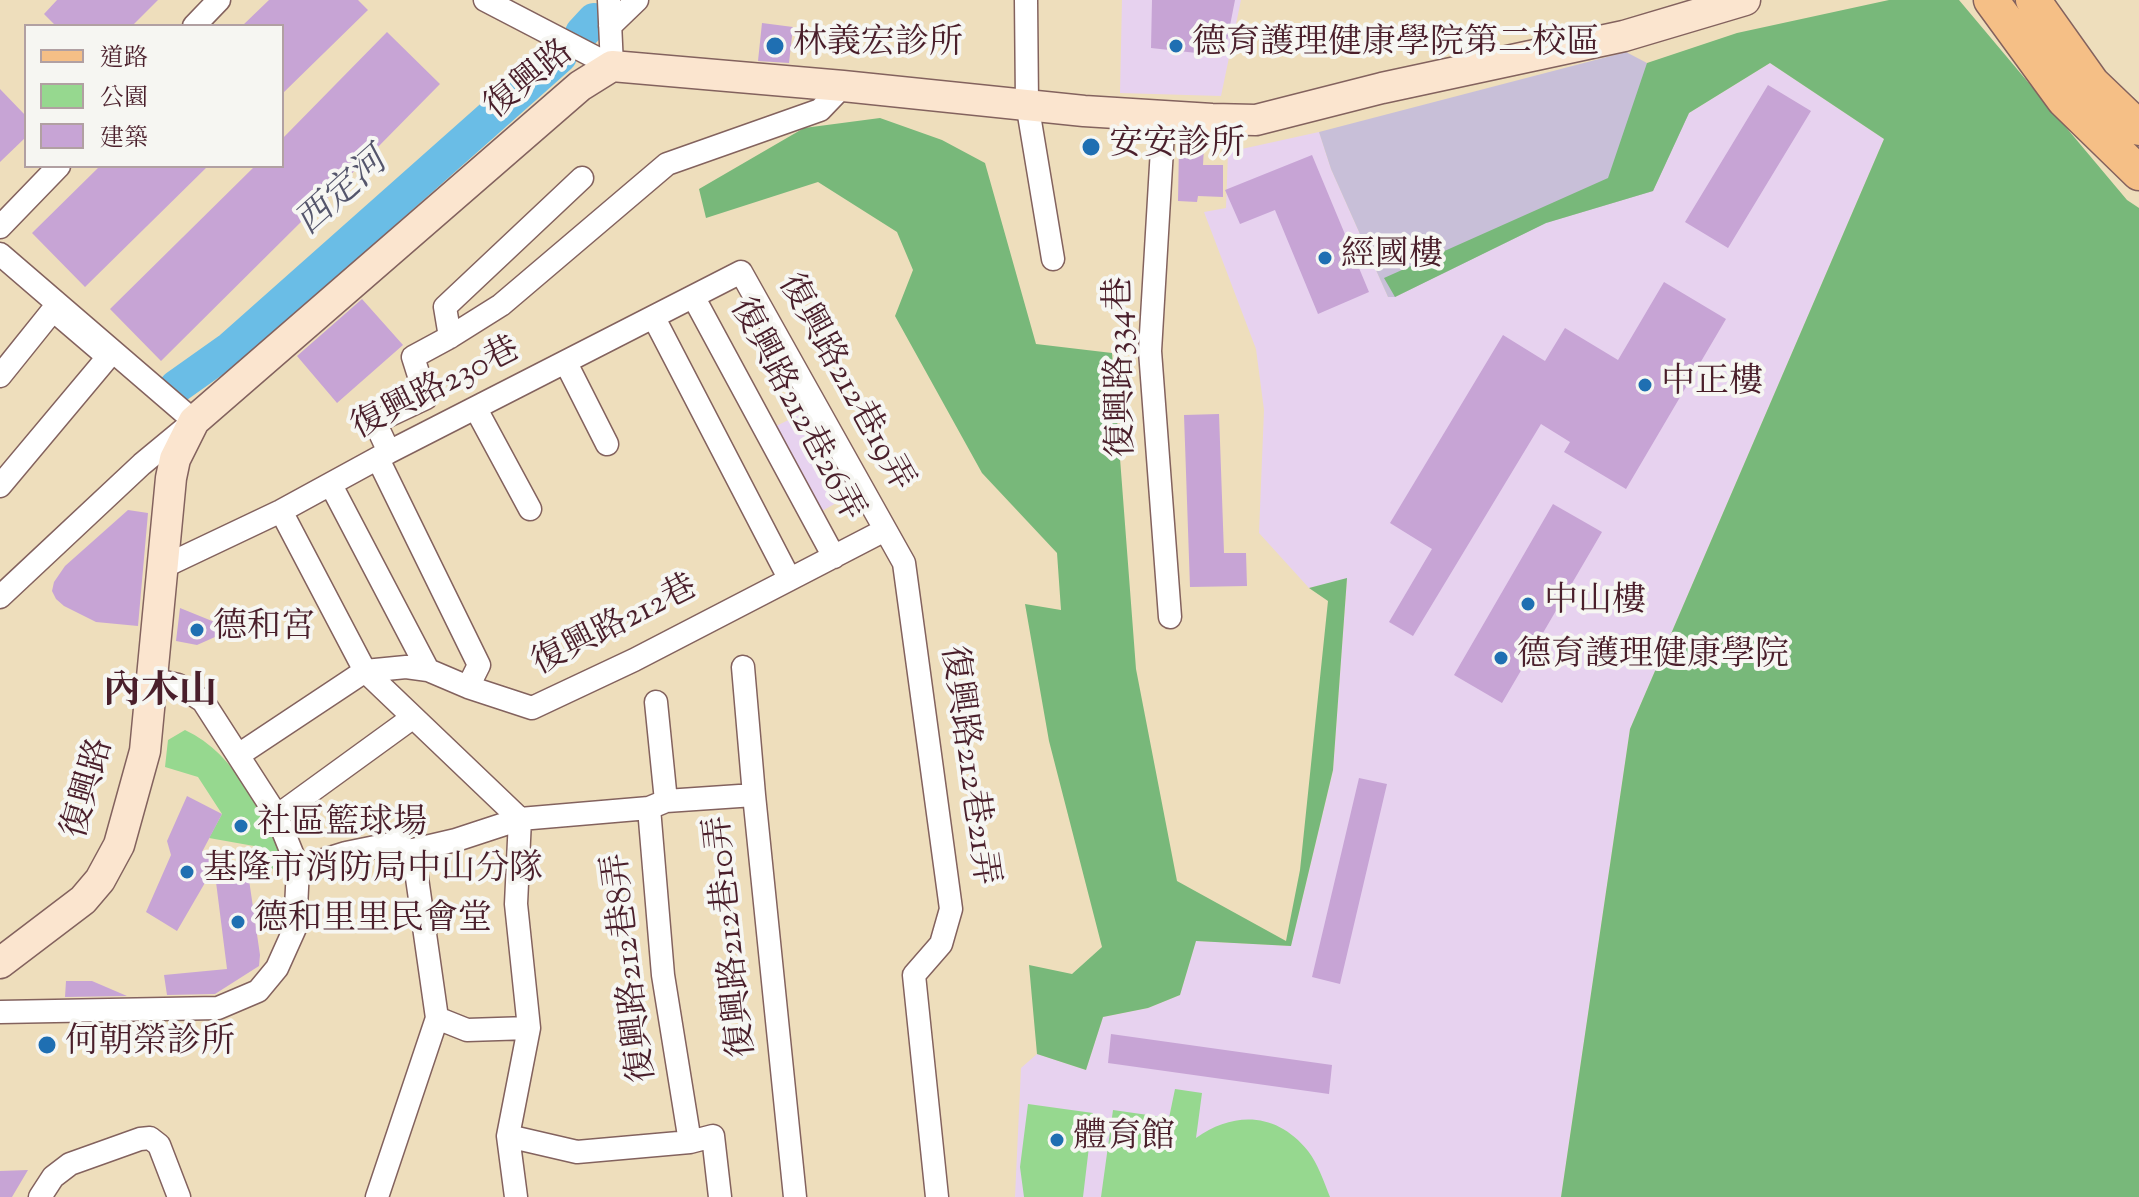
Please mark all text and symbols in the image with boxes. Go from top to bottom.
legend [24,24,284,168]
place label: 林義宏診所 [793,26,963,66]
place label: 德育護理健康學院第二校區 [1192,26,1600,66]
street label: 復興路 [479,34,583,130]
marker: 林義宏診所 [764,35,786,57]
marker: 德育護理健康學院第二校區 [1167,37,1185,55]
text: 道路 [100,42,148,76]
text: 公園 [100,82,148,116]
text: 建築 [100,122,148,156]
place label: 安安診所 [1109,127,1245,167]
marker: 安安診所 [1080,136,1102,158]
water label: 西定河 [289,143,399,247]
place label: 經國樓 [1341,238,1443,278]
marker: 經國樓 [1316,249,1334,267]
street label: 復興路212巷19弄 [767,269,919,499]
street label: 復興路334巷 [1102,276,1146,458]
street label: 復興路212巷26弄 [718,293,870,529]
street label: 復興路230巷 [346,331,528,451]
place label: 中正樓 [1661,365,1763,405]
marker: 中正樓 [1636,376,1654,394]
street label: 復興路212巷 [527,569,705,687]
place label: 中山樓 [1544,584,1646,624]
marker: 中山樓 [1519,595,1537,613]
place label: 德和宮 [213,610,315,650]
marker: 德和宮 [188,621,206,639]
place label: 德育護理健康學院 [1517,638,1789,678]
street label: 復興路212巷21弄 [929,644,1003,888]
marker: 德育護理健康學院 [1492,649,1510,667]
district label: 內木山 [103,673,217,719]
street label: 復興路 [57,734,125,844]
place label: 社區籃球場 [257,806,427,846]
street label: 復興路212巷10弄 [701,813,767,1059]
marker: 社區籃球場 [232,817,250,835]
street label: 復興路212巷8弄 [599,850,667,1084]
place label: 基隆市消防局中山分隊 [203,852,543,892]
marker: 基隆市消防局中山分隊 [178,863,196,881]
place label: 德和里里民會堂 [254,902,492,942]
marker: 德和里里民會堂 [229,913,247,931]
place label: 何朝榮診所 [65,1025,235,1065]
marker: 何朝榮診所 [36,1034,58,1056]
place label: 體育館 [1073,1120,1175,1160]
marker: 體育館 [1048,1131,1066,1149]

